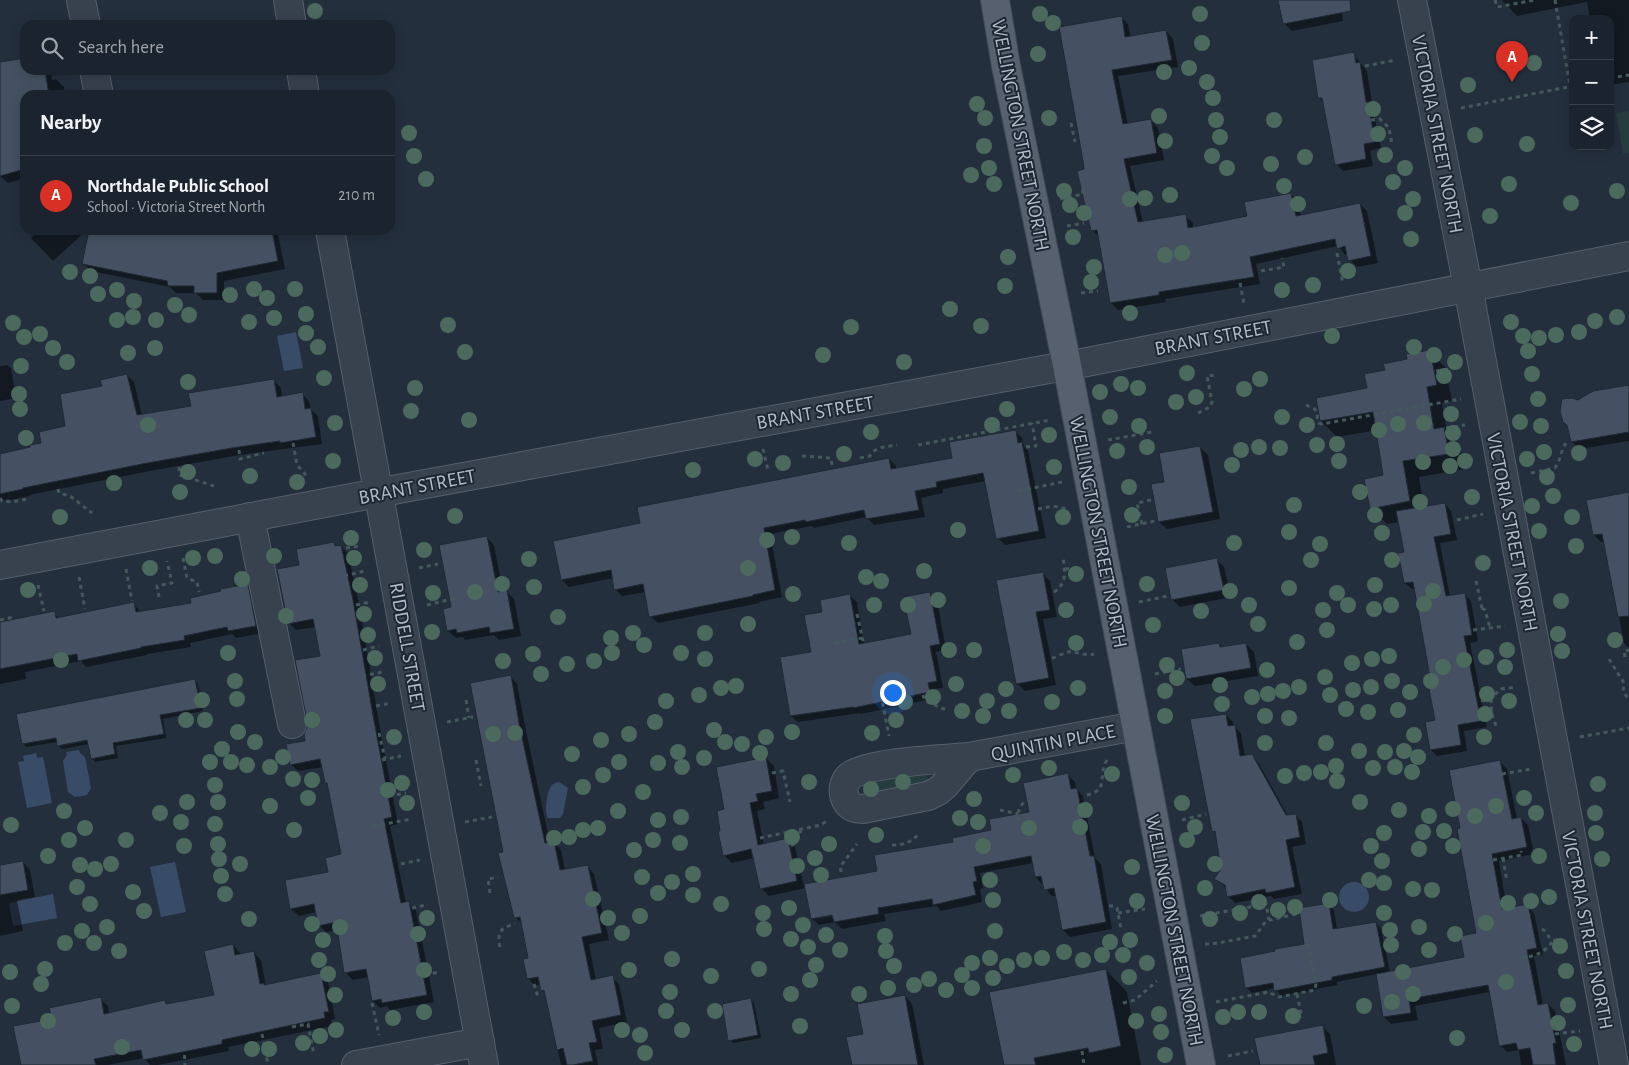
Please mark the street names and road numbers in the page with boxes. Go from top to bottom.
street label: WELLINGTON STREET NORTH [988,18,1052,253]
street label: VICTORIA STREET NORTH [1408,33,1466,235]
street label: BRANT STREET [1153,317,1274,359]
street label: BRANT STREET [755,393,876,433]
street label: WELLINGTON STREET NORTH [1066,415,1130,650]
street label: VICTORIA STREET NORTH [1483,431,1541,633]
street label: BRANT STREET [357,466,478,508]
street label: RIDDELL STREET [386,581,428,714]
street label: QUINTIN PLACE [989,721,1117,765]
street label: WELLINGTON STREET NORTH [1142,813,1206,1048]
street label: VICTORIA STREET NORTH [1558,829,1616,1031]

